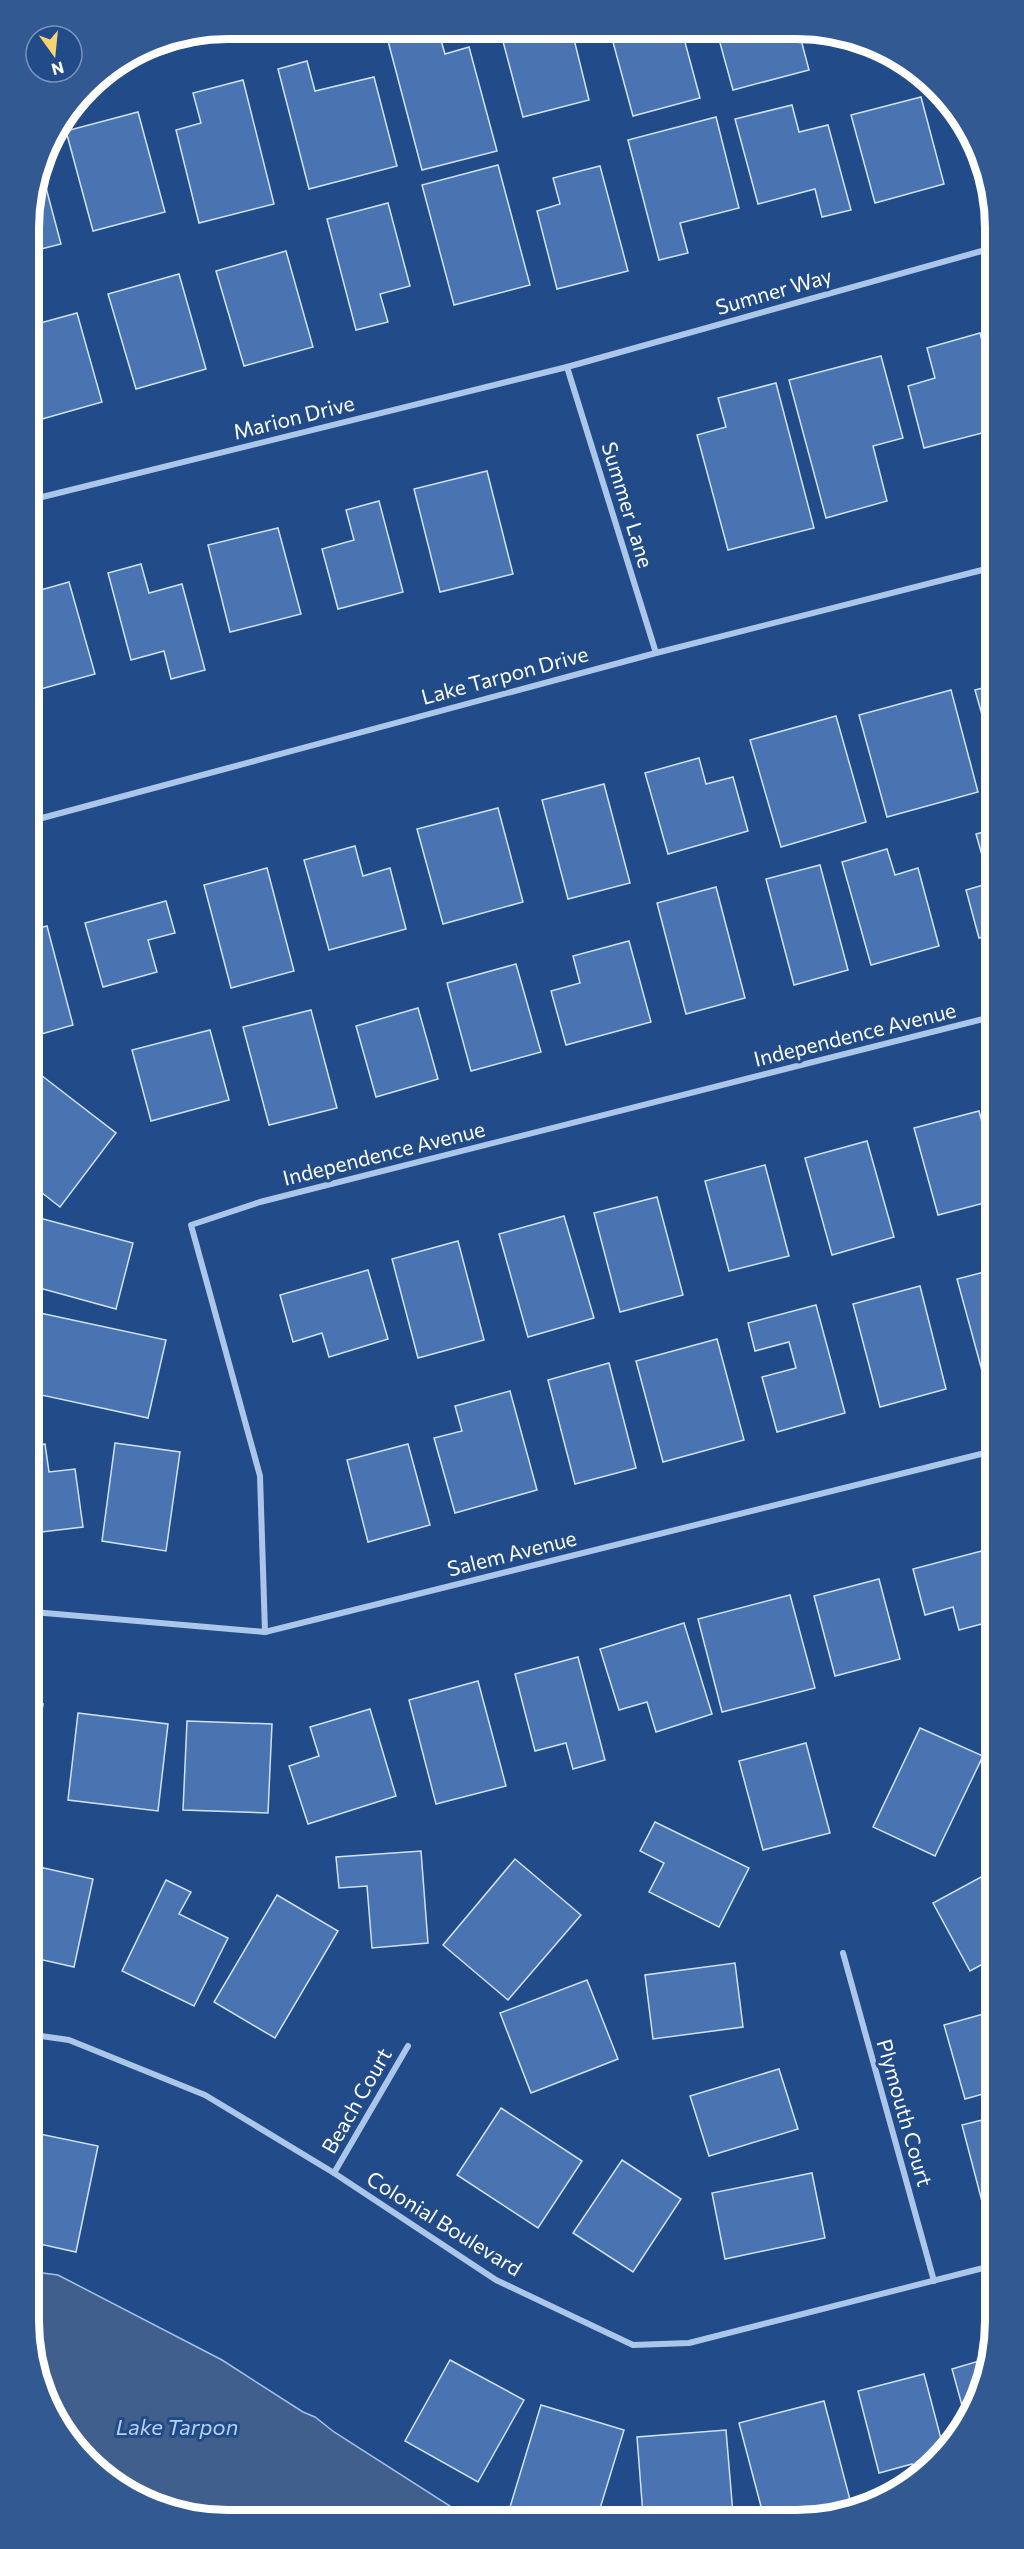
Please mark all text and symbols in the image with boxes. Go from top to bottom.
north arrow [24,24,84,84]
text: N [50,58,66,80]
street label: Sumner Way [713,262,835,319]
street label: Marion Drive [230,389,357,444]
street label: Summer Lane [597,439,659,571]
street label: Lake Tarpon Drive [418,640,591,709]
street label: Independence Avenue [751,996,958,1071]
street label: Independence Avenue [280,1115,487,1190]
street label: Salem Avenue [445,1524,579,1581]
street label: Plymouth Court [872,2036,938,2189]
street label: Beach Court [315,2043,396,2157]
street label: Colonial Boulevard [363,2165,527,2281]
water label: Lake Tarpon [116,2413,238,2440]

